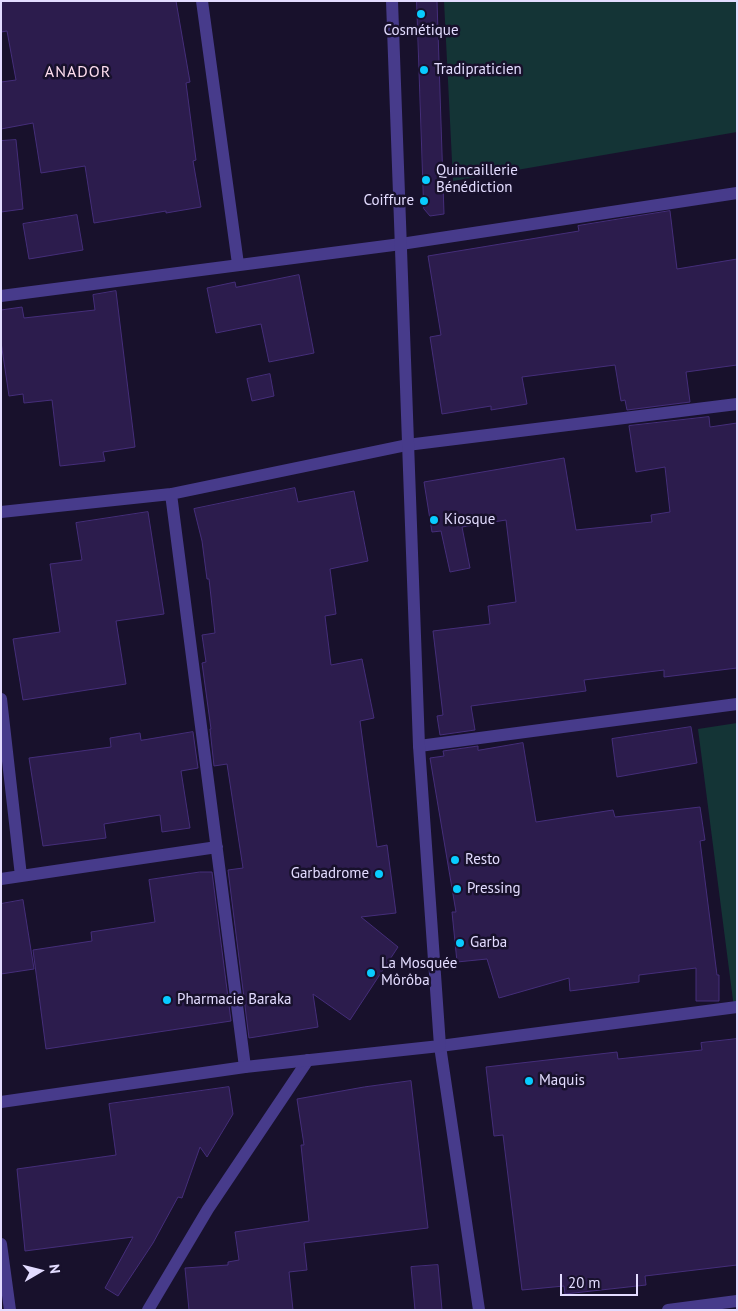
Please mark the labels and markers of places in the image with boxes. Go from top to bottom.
marker: Cosmétique [415,8,427,20]
place label: Cosmétique [383,22,459,40]
place label: Tradipraticien [434,61,522,79]
marker: Tradipraticien [418,64,430,76]
place label: Quincaillerie Bénédiction [436,162,518,197]
marker: Quincaillerie Bénédiction [420,174,432,186]
place label: Coiffure [364,192,414,210]
marker: Coiffure [418,195,430,207]
place label: Kiosque [444,511,495,529]
marker: Kiosque [428,514,440,526]
place label: Resto [465,851,500,869]
marker: Resto [449,854,461,866]
place label: Garbadrome [291,865,369,883]
marker: Garbadrome [373,868,385,880]
place label: Pressing [467,880,520,898]
marker: Pressing [451,883,463,895]
place label: Garba [470,934,507,952]
marker: Garba [454,937,466,949]
place label: La Mosquée Môrôba [381,955,457,990]
marker: La Mosquée Môrôba [365,967,377,979]
place label: Pharmacie Baraka [177,991,292,1009]
marker: Pharmacie Baraka [161,994,173,1006]
place label: Maquis [539,1072,585,1090]
marker: Maquis [523,1075,535,1087]

